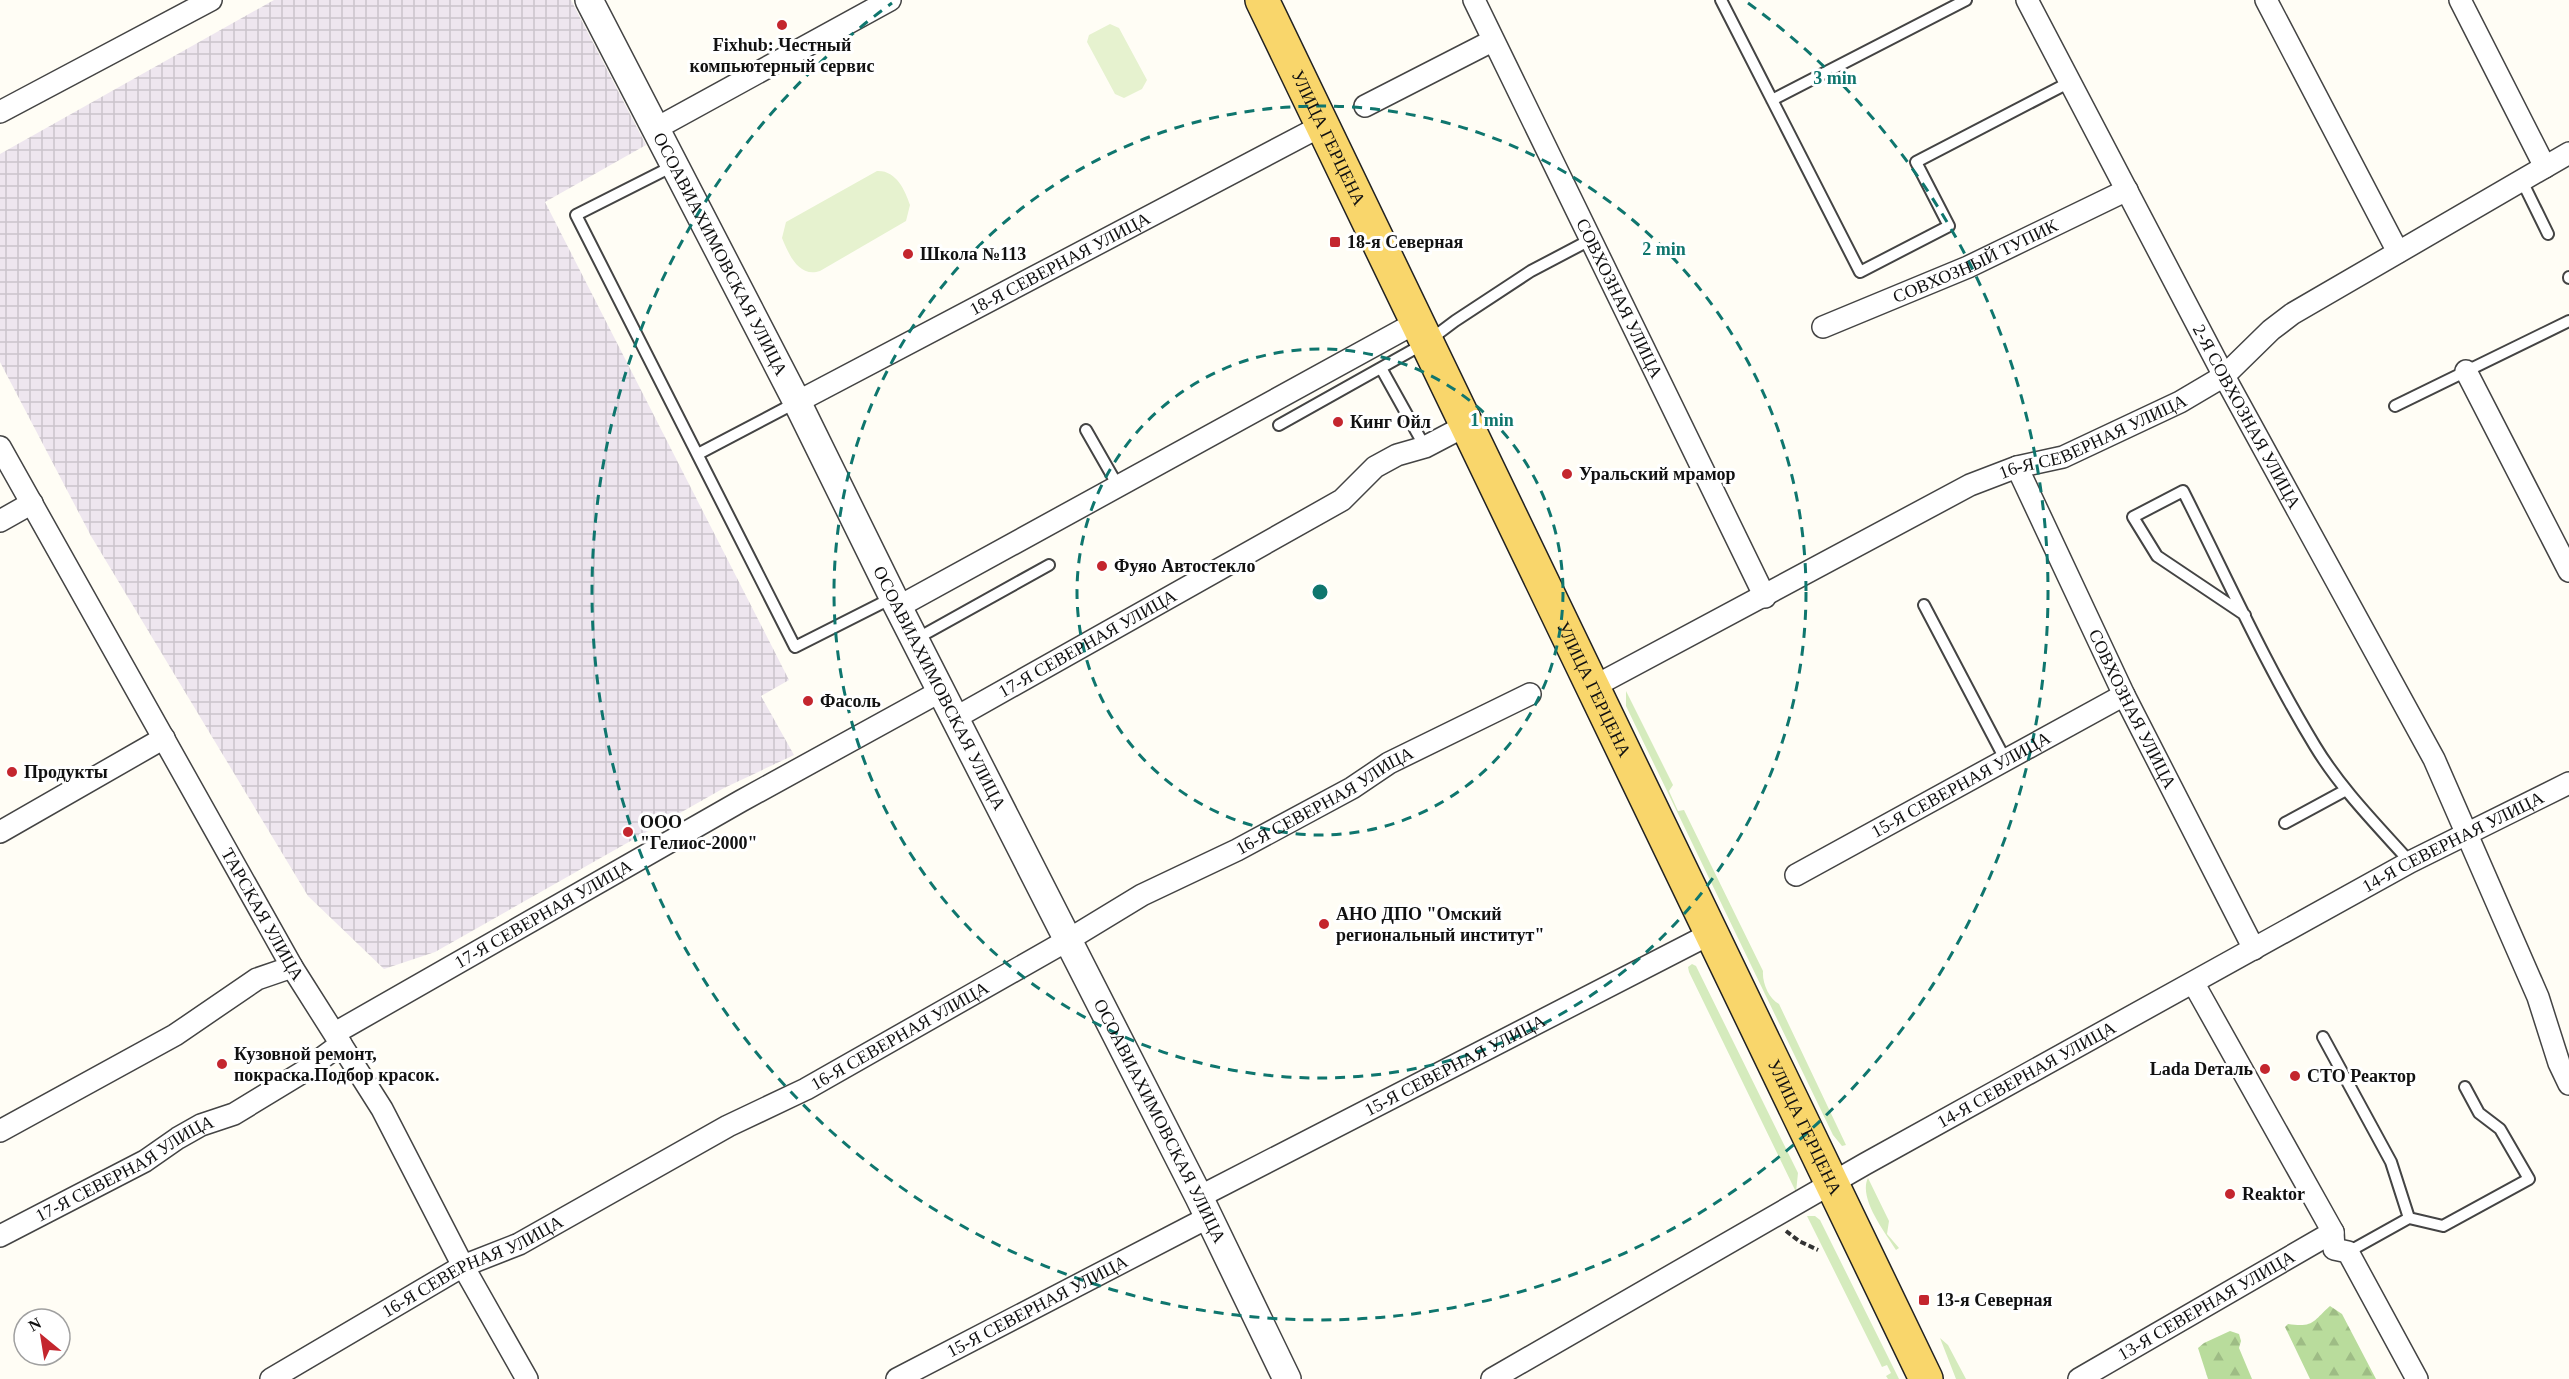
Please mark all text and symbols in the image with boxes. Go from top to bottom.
marker: Fixhub: Честный компьютерный сервис [775,18,789,32]
place label: Fixhub: Честный компьютерный сервис [690,35,874,76]
street label: УЛИЦА ГЕРЦЕНА [1287,67,1369,209]
text: 3 min [1813,68,1857,88]
street label: ОСОАВИАХИМОВСКАЯ УЛИЦА [649,129,792,379]
street label: 18-Я СЕВЕРНАЯ УЛИЦА [966,208,1153,319]
street label: СОВХОЗНАЯ УЛИЦА [1572,215,1667,382]
street label: СОВХОЗНЫЙ ТУПИК [1890,215,2062,307]
place label: 18-я Северная [1347,232,1464,252]
marker: 18-я Северная [1328,235,1342,249]
text: 2 min [1642,239,1686,259]
place label: Школа №113 [920,244,1026,264]
marker: Школа №113 [901,247,915,261]
street label: 2-Я СОВХОЗНАЯ УЛИЦА [2189,321,2305,512]
street label: 16-Я СЕВЕРНАЯ УЛИЦА [1996,390,2190,483]
text: 1 min [1470,410,1514,430]
place label: Кинг Ойл [1350,412,1431,432]
marker: Кинг Ойл [1331,415,1345,429]
place label: Уральский мрамор [1579,464,1735,484]
marker: Уральский мрамор [1560,467,1574,481]
place label: Фуяо Автостекло [1114,556,1255,576]
marker: Фуяо Автостекло [1095,559,1109,573]
street label: ОСОАВИАХИМОВСКАЯ УЛИЦА [869,563,1010,813]
centre of rings [1310,582,1330,602]
street label: 17-Я СЕВЕРНАЯ УЛИЦА [995,585,1180,701]
street label: УЛИЦА ГЕРЦЕНА [1553,618,1635,760]
street label: СОВХОЗНАЯ УЛИЦА [2085,626,2180,792]
place label: Фасоль [820,691,881,711]
marker: Фасоль [801,694,815,708]
street label: 15-Я СЕВЕРНАЯ УЛИЦА [1868,727,2054,842]
street label: 16-Я СЕВЕРНАЯ УЛИЦА [1232,743,1417,859]
place label: Продукты [24,762,108,782]
marker: Продукты [5,765,19,779]
street label: 14-Я СЕВЕРНАЯ УЛИЦА [2359,787,2547,896]
place label: ООО "Гелиос-2000" [640,812,758,853]
marker: ООО "Гелиос-2000" [621,825,635,839]
street label: ТАРСКАЯ УЛИЦА [217,845,308,984]
street label: 17-Я СЕВЕРНАЯ УЛИЦА [451,855,636,972]
place label: АНО ДПО "Омский региональный институт" [1336,904,1544,945]
marker: АНО ДПО "Омский региональный институт" [1317,917,1331,931]
street label: 16-Я СЕВЕРНАЯ УЛИЦА [807,977,992,1094]
street label: ОСОАВИАХИМОВСКАЯ УЛИЦА [1090,996,1230,1246]
street label: 15-Я СЕВЕРНАЯ УЛИЦА [1361,1010,1549,1120]
street label: 14-Я СЕВЕРНАЯ УЛИЦА [1934,1017,2119,1132]
place label: Кузовной ремонт, покраска.Подбор красок. [234,1044,439,1085]
street label: УЛИЦА ГЕРЦЕНА [1764,1056,1846,1198]
marker: Кузовной ремонт, покраска.Подбор красок. [215,1057,229,1071]
place label: Lada Dеталь [2150,1059,2253,1079]
marker: Lada Dеталь [2258,1062,2272,1076]
place label: СТО Реактор [2307,1066,2416,1086]
marker: СТО Реактор [2288,1069,2302,1083]
street label: 17-Я СЕВЕРНАЯ УЛИЦА [32,1112,216,1226]
place label: Reaktor [2242,1184,2305,1204]
marker: Reaktor [2223,1187,2237,1201]
street label: 16-Я СЕВЕРНАЯ УЛИЦА [378,1211,566,1321]
street label: 13-Я СЕВЕРНАЯ УЛИЦА [2114,1246,2298,1364]
street label: 15-Я СЕВЕРНАЯ УЛИЦА [943,1251,1131,1361]
place label: 13-я Северная [1936,1290,2053,1310]
marker: 13-я Северная [1917,1293,1931,1307]
north arrow [12,1307,72,1367]
text: N [25,1314,44,1335]

